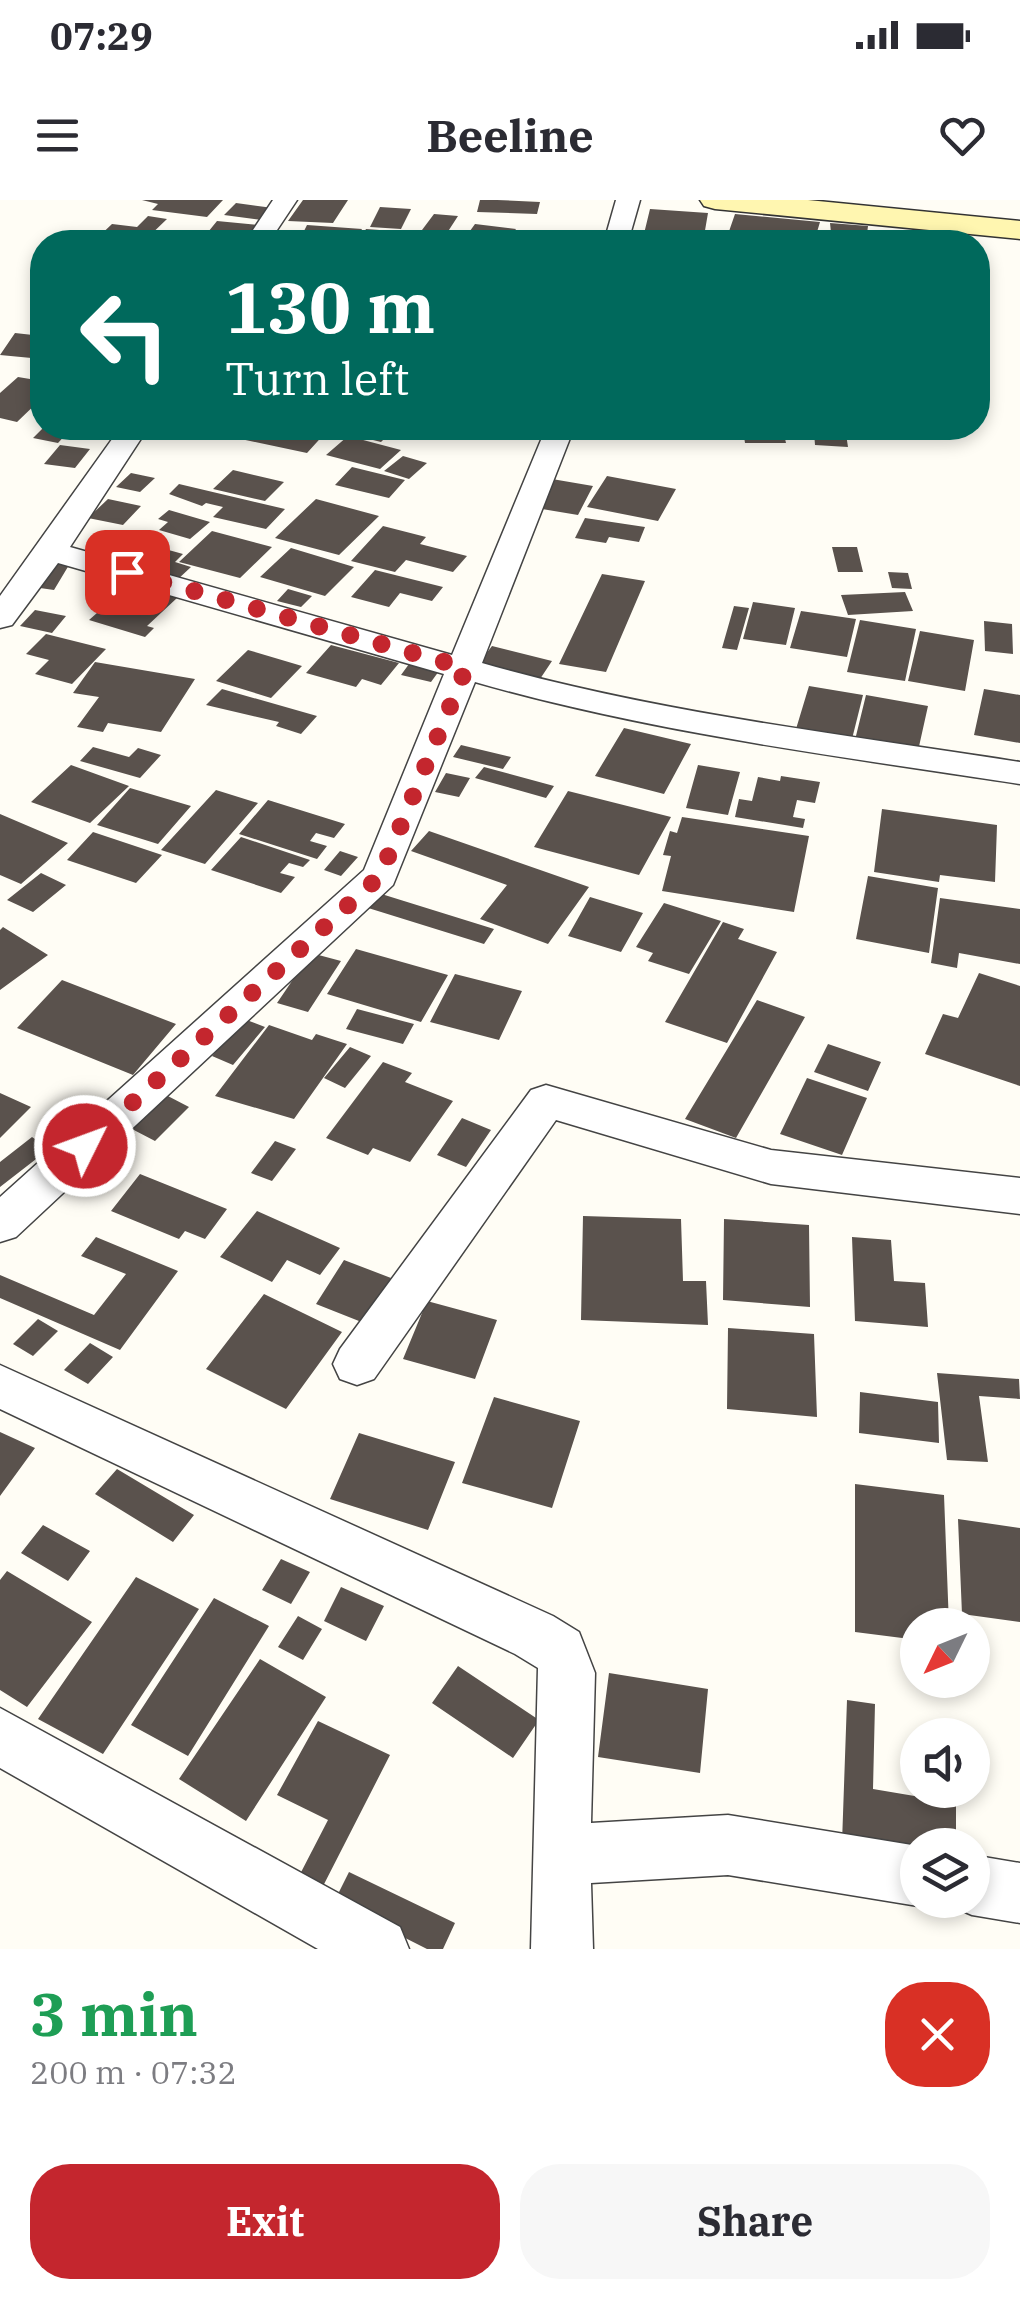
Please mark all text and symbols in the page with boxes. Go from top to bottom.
text: 07:29 [50,11,153,60]
text: Beeline [426,106,594,164]
icon: menu [30,108,85,163]
icon: heart [935,108,990,163]
text: 130 m [225,261,435,352]
icon: left [60,270,190,400]
text: Turn left [225,349,409,407]
pin [85,530,170,615]
icon: arrive [100,545,155,600]
position arrow [33,1094,137,1198]
north arrow [900,1608,990,1698]
map controls [900,1608,990,1918]
button: sound [900,1718,990,1808]
button: layers [900,1828,990,1918]
text: 3 min [30,1974,198,2053]
button: close [885,1982,990,2087]
text: 200 m · 07:32 [30,2051,237,2093]
button: Exit [30,2164,500,2279]
button: Share [520,2164,990,2279]

